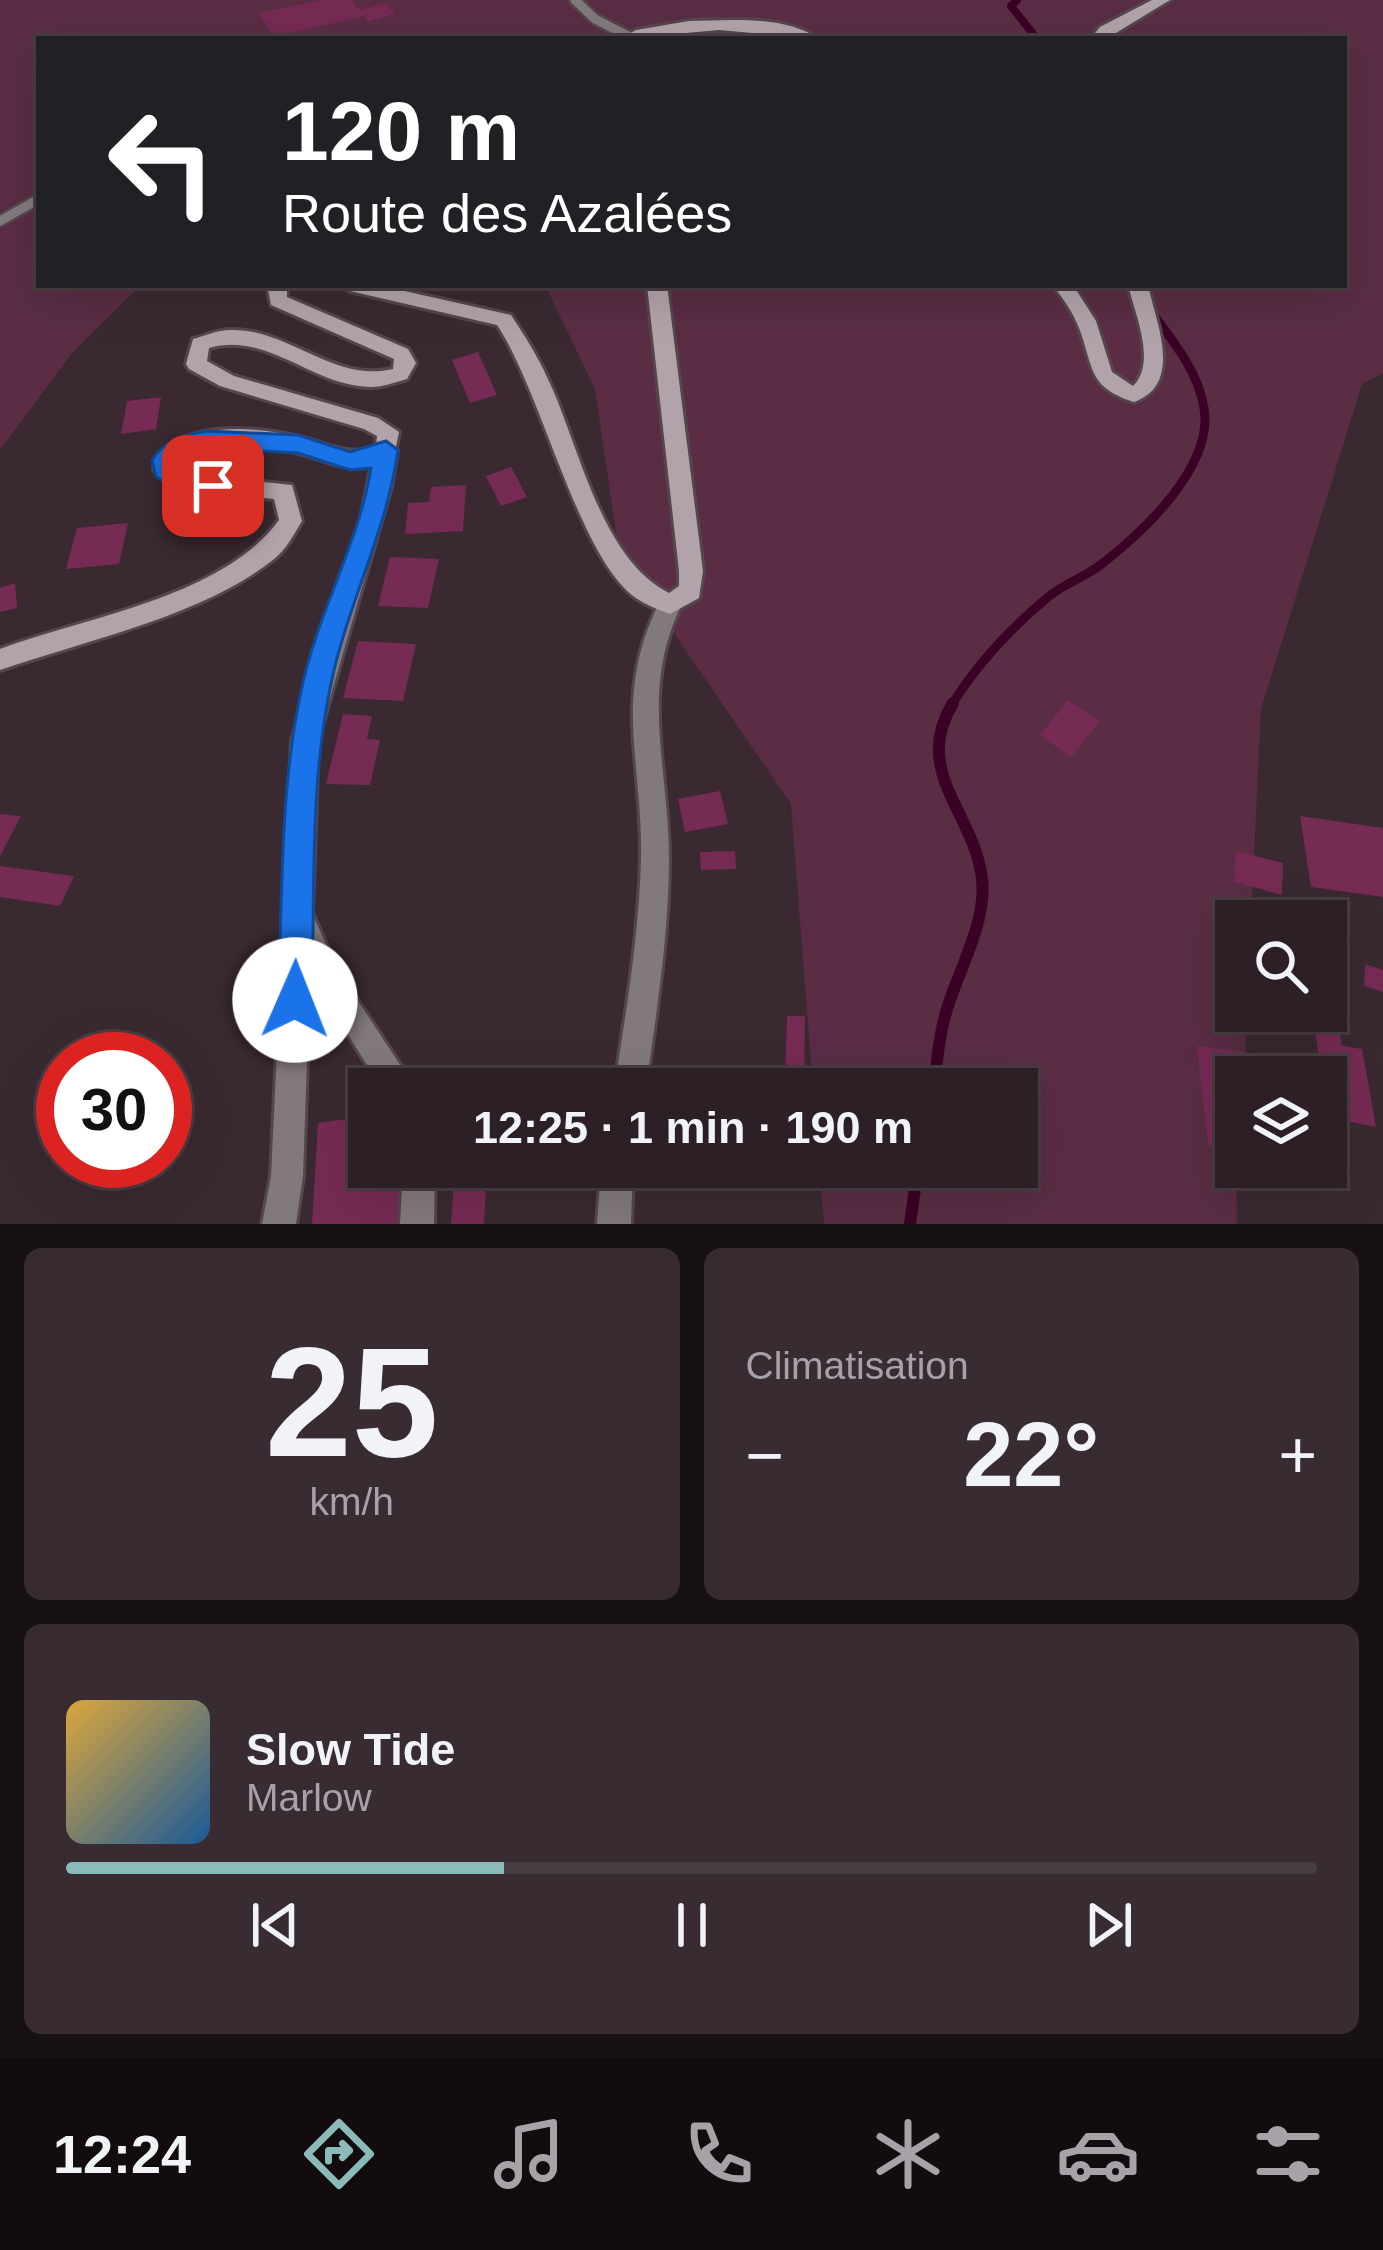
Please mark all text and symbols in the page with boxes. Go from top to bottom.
icon: left [84,84,240,240]
text: 120 m [282,84,520,178]
text: Route des Azalées [282,183,732,243]
pin [162,435,264,537]
icon: arrive [180,453,246,519]
map controls [1215,900,1347,1188]
button: search [1215,900,1347,1032]
position arrow [232,937,358,1063]
speed limit sign: 30 [36,1032,192,1188]
button: layers [1215,1056,1347,1188]
text: 12:25 · 1 min · 190 m [473,1102,913,1153]
text: 25 [265,1315,439,1489]
text: Climatisation [746,1344,969,1387]
text: 22° [963,1405,1099,1505]
text: − [746,1418,784,1492]
text: + [1278,1418,1317,1492]
text: km/h [309,1480,394,1523]
text: Slow Tide [246,1724,455,1775]
text: Marlow [246,1776,372,1819]
icon: previous [242,1892,308,1958]
icon: pause [659,1892,725,1958]
icon: next [1076,1892,1142,1958]
icon: directions [297,2112,381,2196]
icon: music [487,2112,571,2196]
icon: phone [677,2112,761,2196]
icon: climate [866,2112,950,2196]
icon: car [1056,2112,1140,2196]
icon: filters [1246,2112,1330,2196]
text: 12:24 [53,2124,191,2184]

